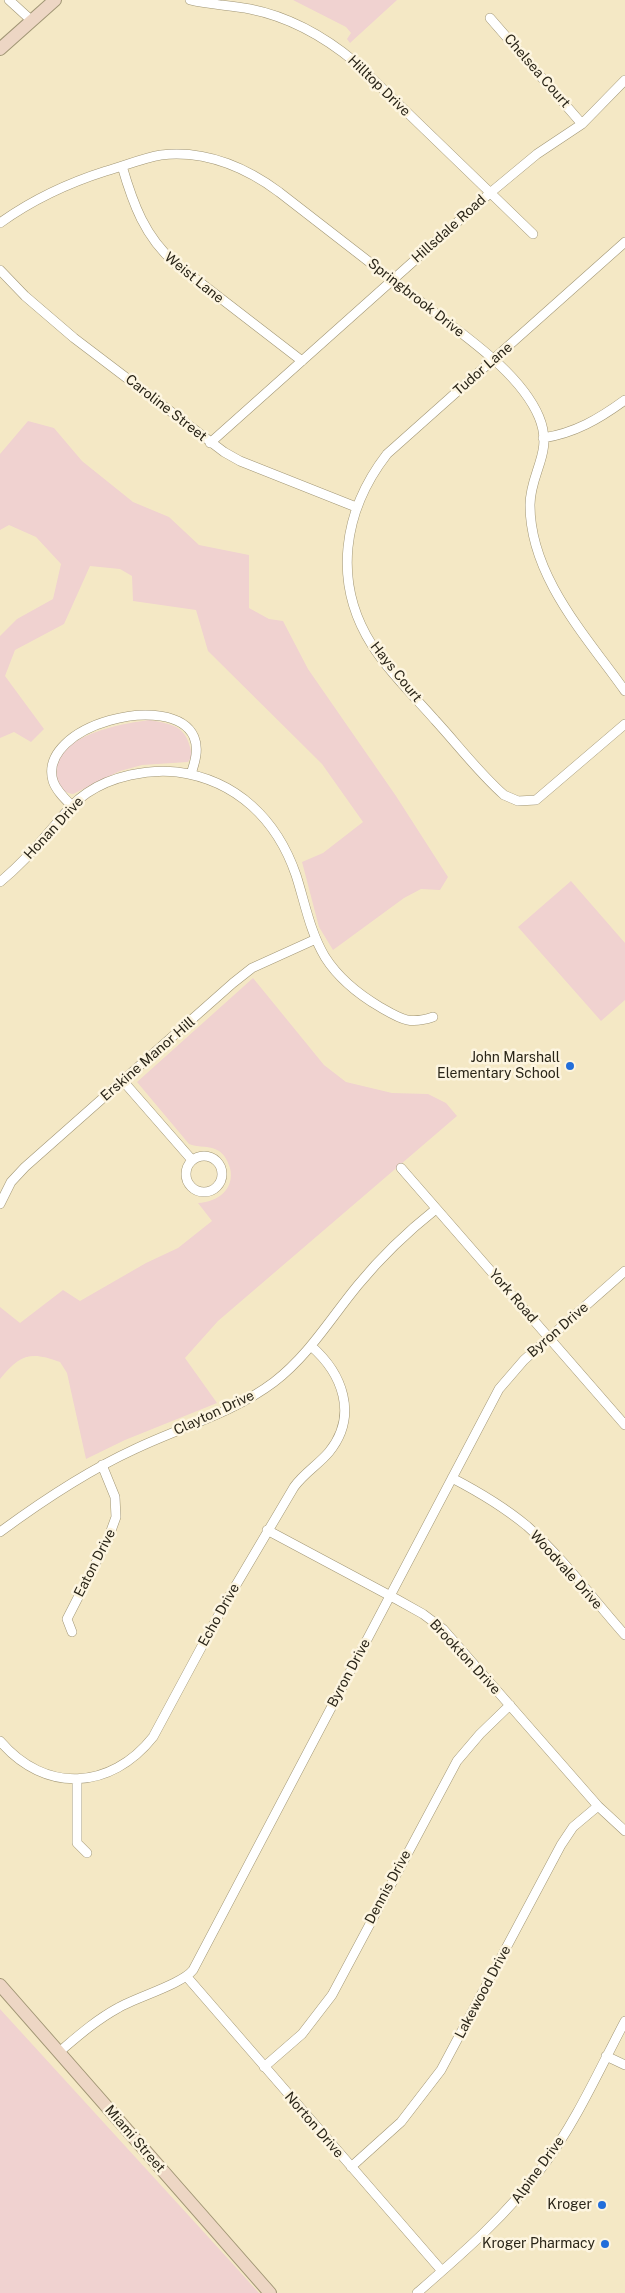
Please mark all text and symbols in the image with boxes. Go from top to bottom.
street label: Chelsea Court [500,31,574,111]
street label: Hilltop Drive [344,52,414,120]
street label: Hillsdale Road [408,191,490,267]
street label: Weist Lane [161,249,227,307]
street label: Springbrook Drive [364,255,468,341]
street label: Tudor Lane [450,339,516,399]
street label: Caroline Street [122,371,210,445]
street label: Hays Court [367,639,425,705]
street label: Honan Drive [21,793,87,863]
street label: Erskine Manor Hill [97,1014,199,1104]
place label: John Marshall Elementary School [437,1050,560,1082]
marker: John Marshall Elementary School [564,1060,576,1072]
street label: York Road [485,1266,541,1326]
street label: Byron Drive [524,1299,592,1361]
street label: Clayton Drive [171,1387,257,1439]
street label: Eaton Drive [71,1526,119,1600]
street label: Woodvale Drive [526,1527,606,1613]
street label: Echo Drive [195,1581,243,1649]
street label: Brookton Drive [426,1616,504,1698]
street label: Byron Drive [324,1636,374,1710]
street label: Dennis Drive [362,1847,414,1927]
street label: Lakewood Drive [451,1943,515,2041]
street label: Norton Drive [281,2089,347,2161]
street label: Miami Street [101,2102,169,2176]
street label: Alpine Drive [508,2133,568,2207]
place label: Kroger [547,2197,592,2213]
marker: Kroger [596,2199,608,2211]
place label: Kroger Pharmacy [482,2236,595,2252]
marker: Kroger Pharmacy [599,2238,611,2250]

